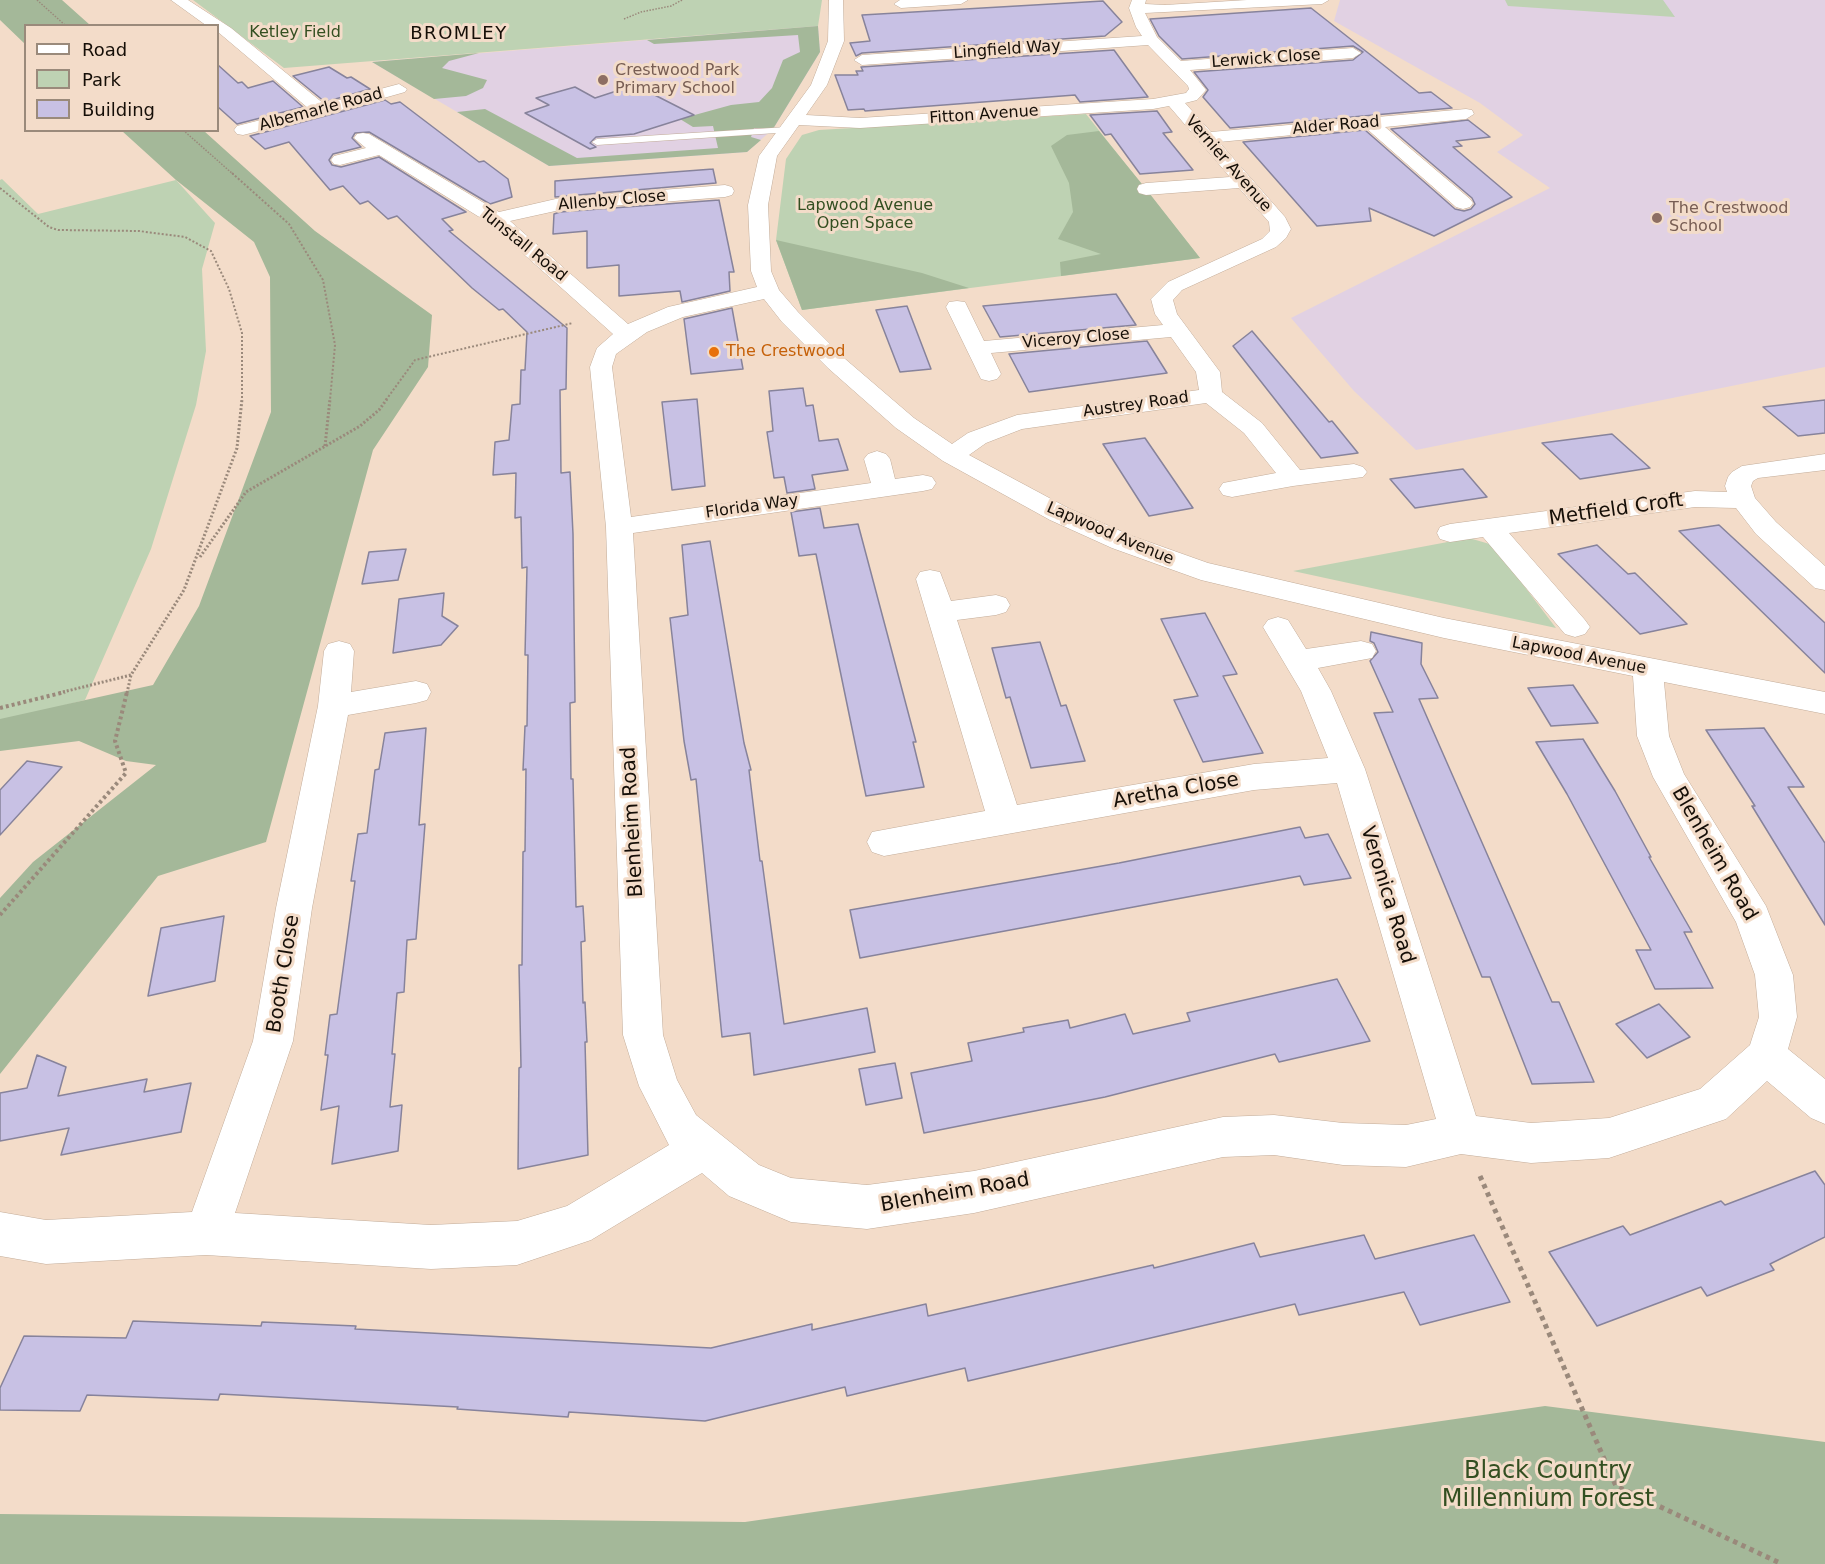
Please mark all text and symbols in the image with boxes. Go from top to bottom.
park label: Ketley Field [249,23,341,43]
district label: BROMLEY [410,23,508,45]
legend [24,24,219,132]
street label: Lingfield Way [953,37,1061,63]
text: Road [82,39,127,60]
street label: Lerwick Close [1211,46,1321,72]
place label: Crestwood Park Primary School [615,61,739,99]
text: Park [82,69,121,90]
marker: Crestwood Park Primary School [596,73,610,87]
street label: Albemarle Road [257,84,385,136]
text: Building [82,99,155,120]
street label: Fitton Avenue [929,102,1039,128]
street label: Vernier Avenue [1181,112,1275,216]
street label: Alder Road [1292,113,1380,139]
street label: Allenby Close [557,187,667,215]
park label: Lapwood Avenue Open Space [797,196,933,234]
place label: The Crestwood School [1669,199,1789,237]
street label: Tunstall Road [476,204,570,286]
marker: The Crestwood School [1650,211,1664,225]
street label: Viceroy Close [1021,325,1131,353]
place label: The Crestwood [726,342,846,362]
marker: The Crestwood [707,345,721,359]
street label: Austrey Road [1082,388,1190,422]
street label: Metfield Croft [1547,489,1685,531]
street label: Florida Way [704,491,800,523]
street label: Lapwood Avenue [1044,499,1176,569]
street label: Lapwood Avenue [1510,634,1648,678]
street label: Blenheim Road [617,746,649,898]
street label: Aretha Close [1111,768,1241,814]
street label: Blenheim Road [1666,783,1762,925]
street label: Veronica Road [1355,823,1419,967]
street label: Booth Close [263,913,305,1035]
street label: Blenheim Road [879,1168,1031,1218]
park label: Black Country Millennium Forest [1442,1458,1654,1514]

